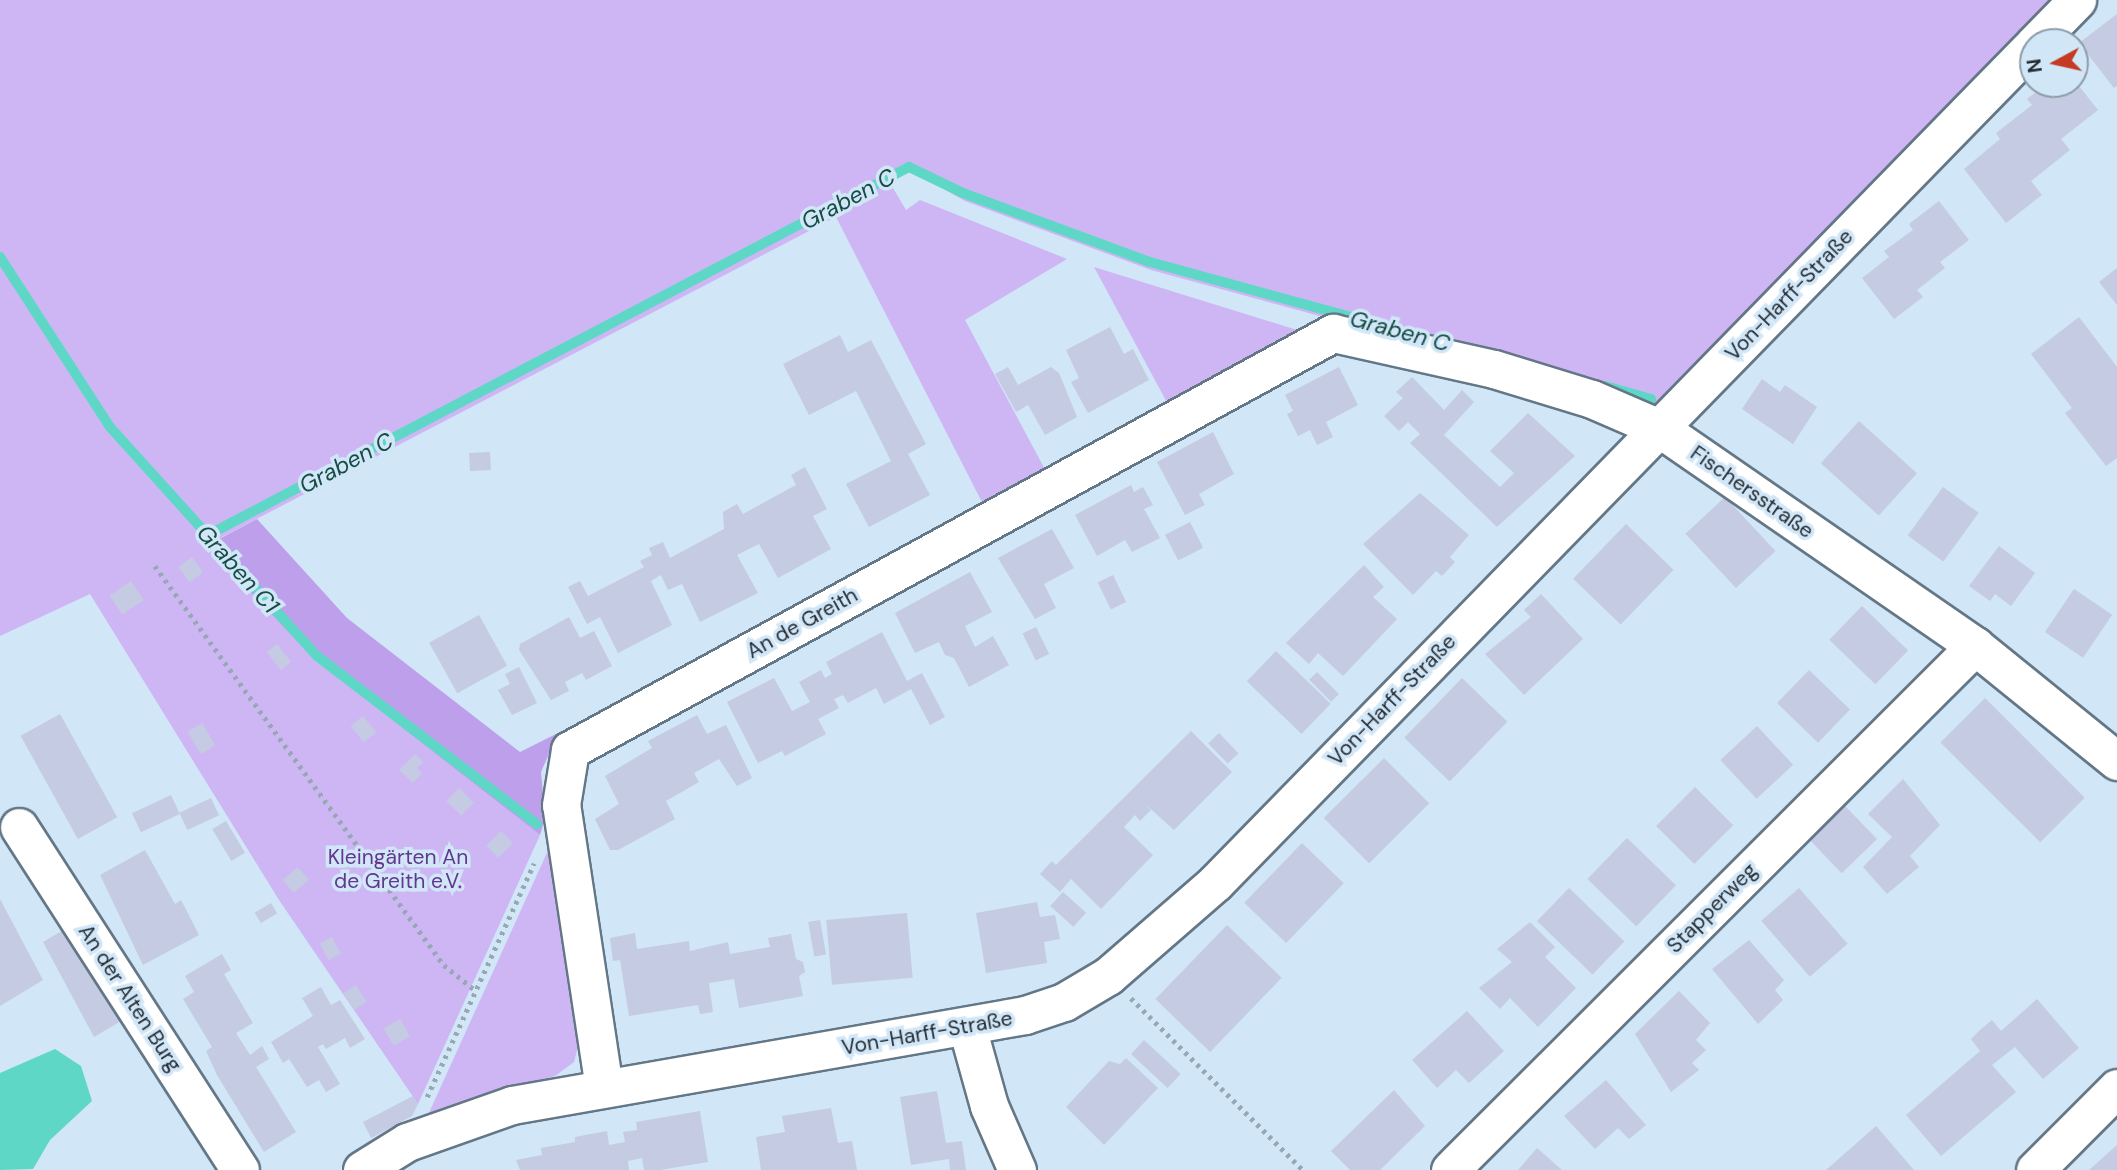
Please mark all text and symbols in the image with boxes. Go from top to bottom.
north arrow [2019,28,2089,98]
text: N [2021,57,2048,74]
water label: Graben C [796,163,900,235]
street label: Von-Harff-Straße [1720,224,1858,366]
water label: Graben C [1347,304,1453,358]
water label: Graben C [294,427,398,499]
street label: Fischersstraße [1686,440,1818,544]
water label: Graben C1 [191,519,285,619]
street label: An de Greith [742,582,862,664]
street label: Von-Harff-Straße [1323,629,1461,771]
park label: Kleingärten An de Greith e.V. [328,844,468,894]
street label: Stapperweg [1662,858,1762,958]
street label: An der Alten Burg [73,920,187,1076]
street label: Von-Harff-Straße [840,1006,1014,1060]

